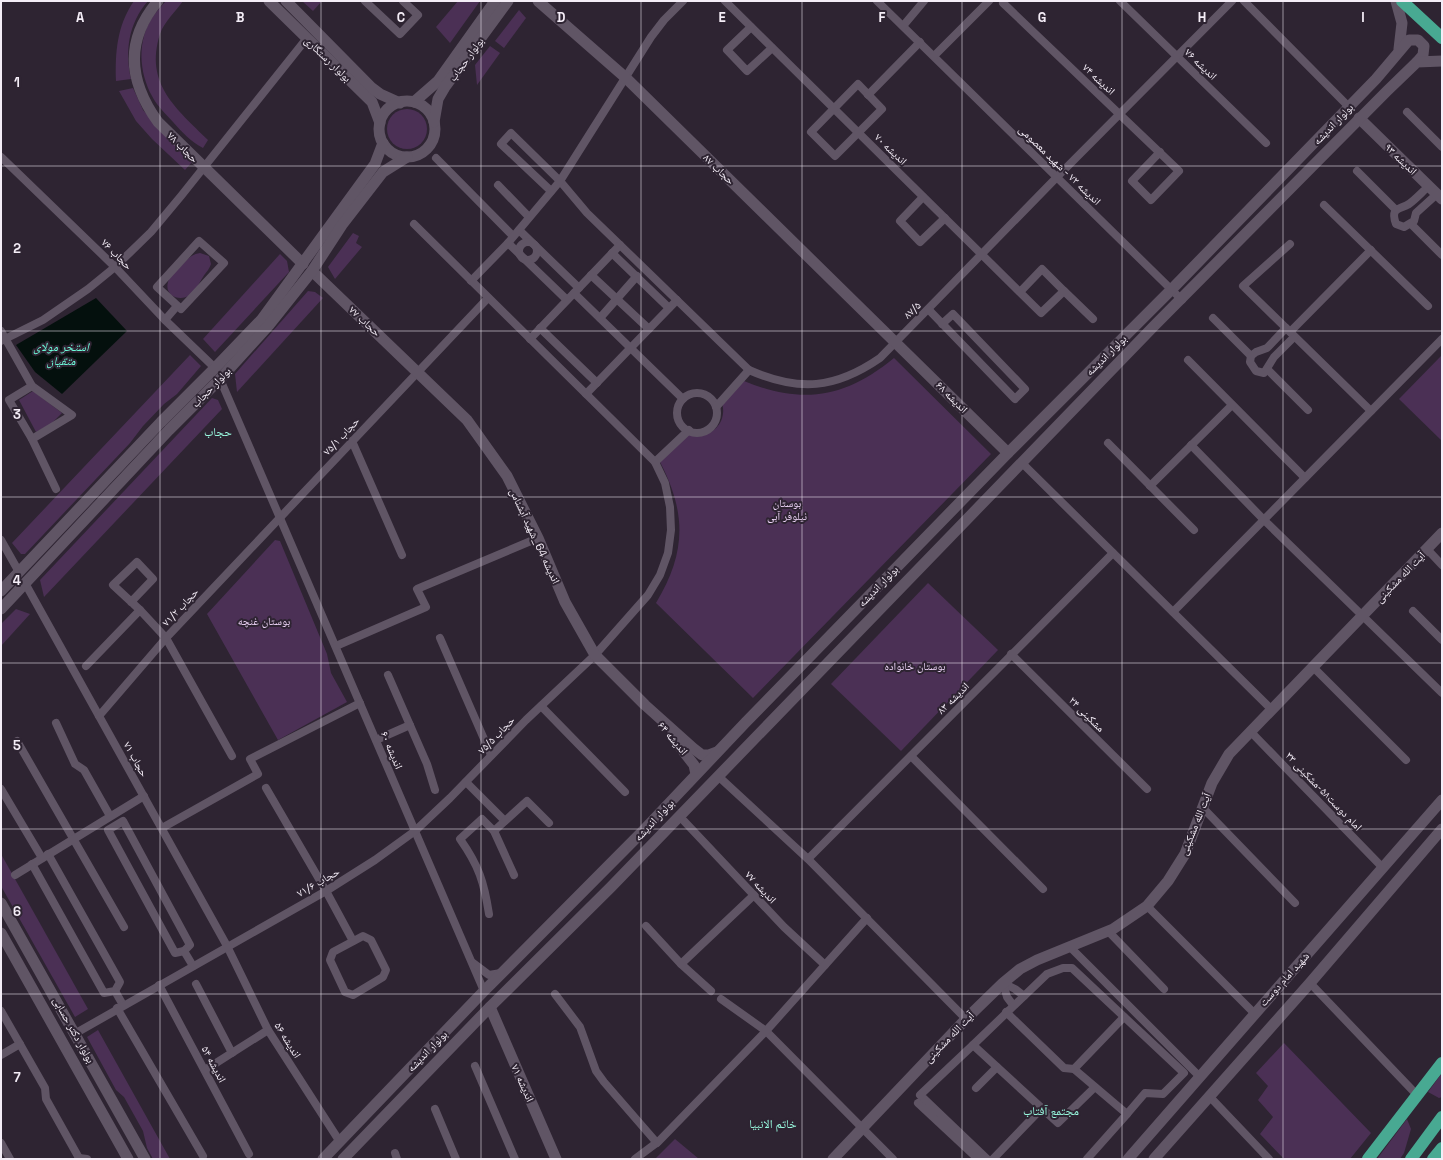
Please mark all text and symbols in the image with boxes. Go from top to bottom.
text: A [76,9,85,26]
text: B [236,9,245,26]
text: C [397,9,405,26]
text: D [557,9,566,26]
text: E [718,9,726,26]
text: F [879,9,886,26]
text: G [1038,9,1046,26]
text: H [1198,9,1206,26]
text: I [1361,9,1365,26]
street label: بولوار رستگاری [302,33,354,85]
street label: بولوار حجاب [445,34,487,84]
street label: اندیشه ۷۶ [1182,45,1220,83]
street label: اندیشه ۷۴ [1080,60,1118,98]
text: 1 [14,74,20,91]
street label: بولوار اندیشه [1310,100,1356,148]
street label: اندیشه ۷۲ - شهید معصومی [1016,122,1104,208]
street label: حجاب ۷۸ [164,128,202,166]
street label: اندیشه ۷۰ [872,130,910,168]
street label: اندیشه ۹۳ [1382,140,1420,178]
street label: حجاب ۸۷ [700,151,738,187]
street label: حجاب ۷۶ [98,235,136,273]
text: 2 [13,240,21,257]
street label: ۸۷/۵ [900,298,924,322]
street label: حجاب ۷۷ [346,303,384,339]
street label: بولوار اندیشه [1083,332,1129,378]
water label: استخر مولای متقیان [33,339,90,369]
street label: بولوار حجاب [188,364,234,410]
street label: اندیشه ۶۸ [933,378,971,416]
text: 3 [13,406,21,423]
street label: حجاب ۷۵/۱ [320,414,362,458]
district label: حجاب [204,424,232,440]
street label: اندیشه 64_شهید آبشناس [507,486,563,586]
park label: بوستان نیلوفر آبی [767,496,807,523]
street label: آیت الله مشکینی [1372,548,1428,606]
street label: بولوار اندیشه [855,562,901,610]
text: 4 [13,572,21,589]
street label: حجاب ۷۱/۲ [159,585,201,629]
park label: بوستان غنچه [238,614,290,628]
park label: بوستان خانواده [884,659,946,673]
street label: اندیشه ۸۳ [934,679,972,717]
street label: مشکینی ۲۴ [1066,693,1108,735]
street label: حجاب ۷۵/۵ [475,713,517,757]
street label: اندیشه ۶۴ [655,718,691,758]
street label: اندیشه ۶۰ [378,729,406,771]
text: 5 [13,737,21,754]
street label: حجاب ۷۱ [121,739,151,779]
street label: امام دوست۵۸-مشکینی ۳۳ [1283,749,1365,833]
street label: آیت الله مشکینی [1176,791,1214,857]
street label: بولوار اندیشه [631,796,677,844]
street label: حجاب ۷۱/۶ [294,864,342,900]
street label: اندیشه ۷۷ [742,868,780,906]
text: 6 [13,903,21,920]
street label: شهید امام دوست [1256,949,1312,1009]
street label: بولوار دکتر حسابی [50,995,98,1065]
street label: آیت الله مشکینی [921,1008,977,1066]
street label: اندیشه ۵۶ [272,1019,304,1061]
street label: بولوار اندیشه [404,1027,450,1075]
street label: اندیشه ۵۴ [199,1043,229,1085]
street label: اندیشه ۷۱ [509,1062,537,1104]
text: 7 [13,1069,21,1086]
district label: مجتمع آفتاب [1023,1103,1079,1119]
district label: خاتم الانبیا [749,1116,797,1132]

